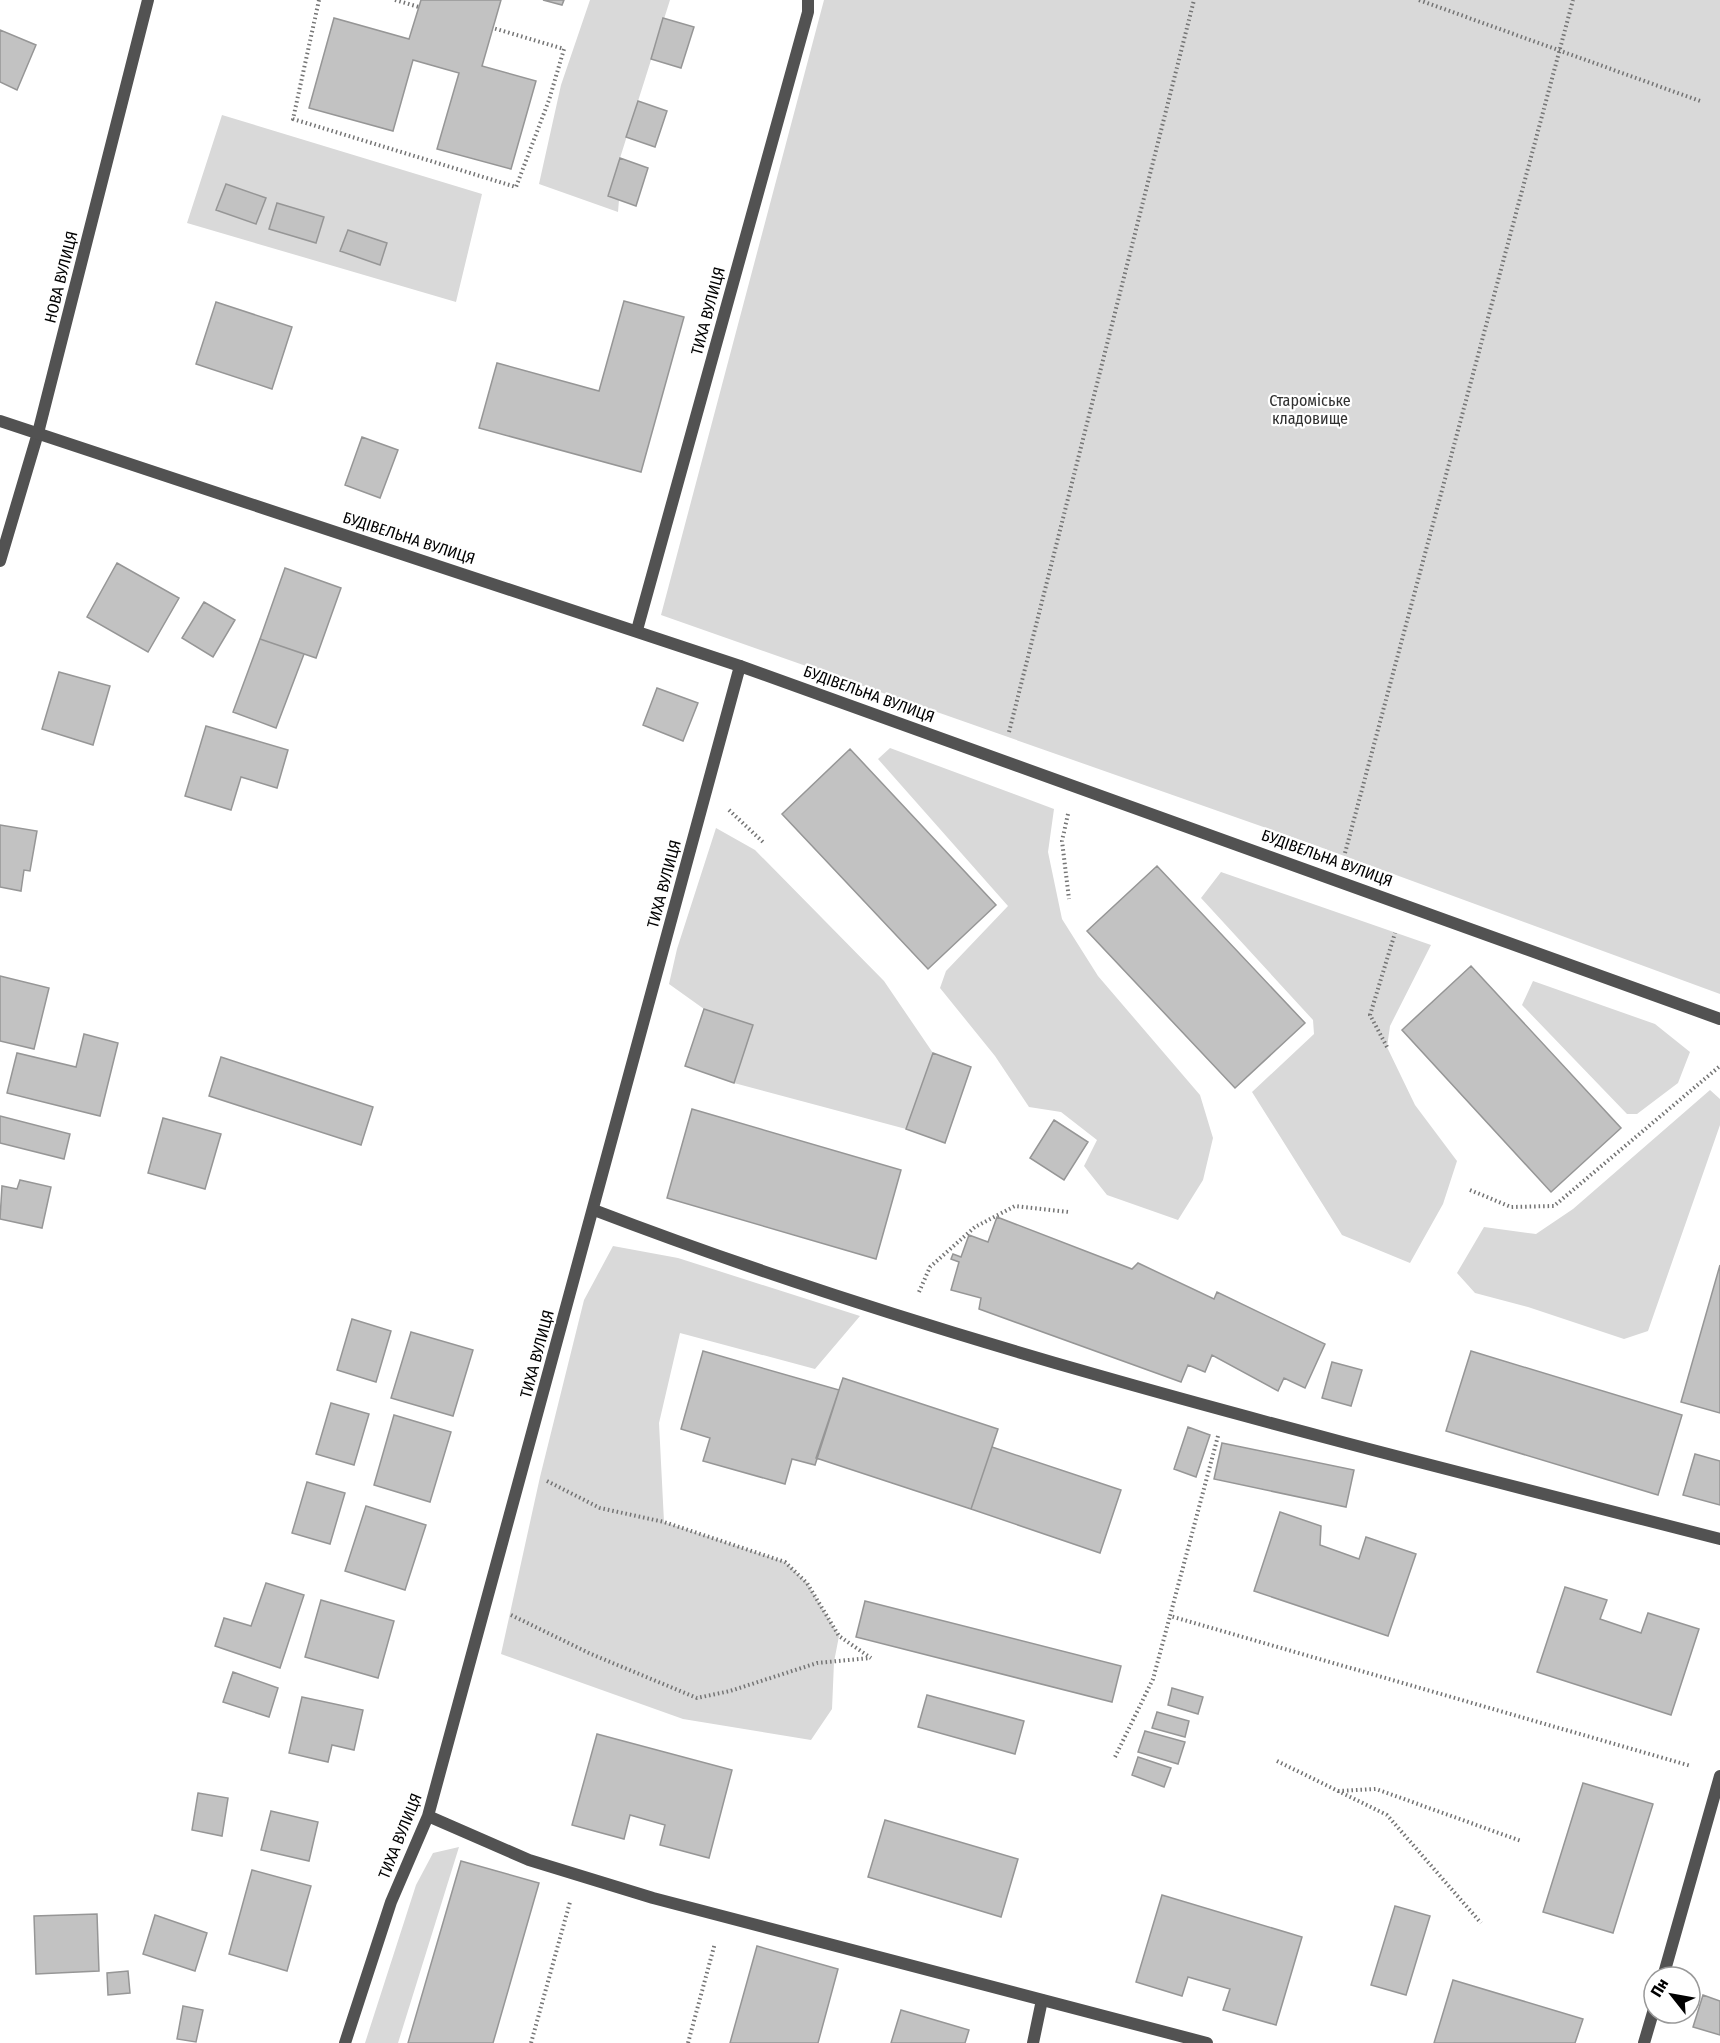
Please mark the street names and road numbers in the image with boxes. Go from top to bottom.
street label: НОВА ВУЛИЦЯ [40,229,82,325]
street label: ТИХА ВУЛИЦЯ [687,265,729,357]
street label: БУДІВЕЛЬНА ВУЛИЦЯ [341,508,477,568]
street label: БУДІВЕЛЬНА ВУЛИЦЯ [801,662,937,726]
street label: БУДІВЕЛЬНА ВУЛИЦЯ [1259,826,1395,890]
street label: ТИХА ВУЛИЦЯ [643,838,685,930]
street label: ТИХА ВУЛИЦЯ [516,1308,558,1400]
street label: ТИХА ВУЛИЦЯ [374,1791,426,1881]

